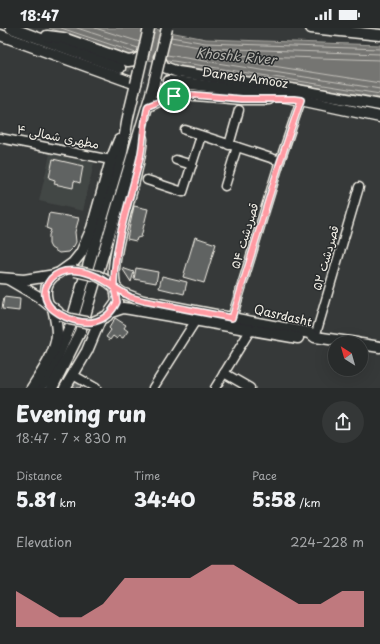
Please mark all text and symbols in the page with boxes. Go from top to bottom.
text: 18:47 [20,3,59,26]
water label: Khoshk River [195,43,279,69]
street label: Danesh Amooz [201,62,290,92]
pin [157,79,191,113]
icon: arrive [163,85,185,107]
street label: ۴ مطهری شمالی [15,119,101,153]
street label: ۵۴ قصردشت [225,200,263,271]
street label: ۵۲ قصردشت [307,223,343,292]
street label: Qasrdasht [252,300,314,330]
north arrow [328,336,368,376]
map controls [328,336,368,376]
text: Evening run [16,396,146,429]
button: share [322,401,364,443]
text: 18:47 · 7 × 830 m [16,428,127,447]
text: Distance [16,467,62,484]
text: Time [134,467,160,484]
text: Pace [252,467,277,484]
text: 5.81 [16,484,56,514]
text: 34:40 [134,484,195,514]
text: 5:58 [252,484,296,514]
text: km [56,494,76,511]
text: /km [296,494,321,511]
text: Elevation [16,532,72,551]
text: 224–228 m [290,532,364,551]

